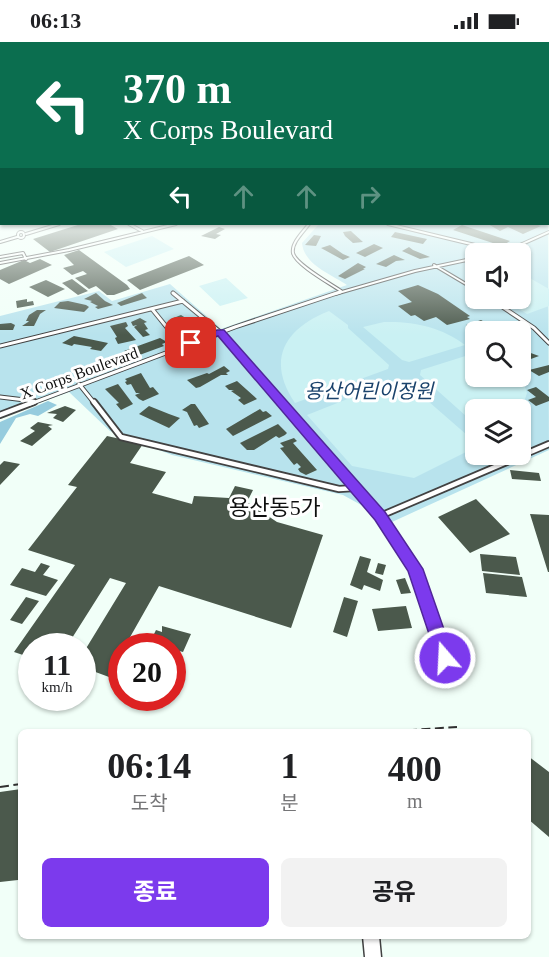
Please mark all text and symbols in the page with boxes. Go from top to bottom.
text: 06:13 [30,8,81,33]
icon: left [24,66,102,144]
text: 370 m [123,66,232,112]
text: X Corps Boulevard [123,115,333,145]
icon: left [164,180,197,213]
icon: ahead [227,180,260,213]
icon: ahead [290,180,323,213]
icon: right [353,180,386,213]
map controls [465,243,531,465]
button: sound [465,243,531,309]
pin [165,317,216,368]
button: search [465,321,531,387]
icon: arrive [174,326,207,359]
street label: X Corps Boulevard [18,344,141,403]
park label: 용산어린이정원 [305,380,435,402]
button: layers [465,399,531,465]
district label: 용산동5가 [229,495,321,520]
position arrow [413,626,477,690]
speed limit sign: 20 [108,633,186,711]
text: 11 [43,648,71,681]
text: km/h [42,679,72,695]
text: 06:14 [107,746,191,786]
text: 1 [280,746,298,786]
text: 400 [388,749,442,789]
text: m [407,790,423,812]
text: 도착 [131,792,168,814]
text: 분 [280,792,299,814]
button: 종료 [42,858,269,927]
button: 공유 [281,858,507,927]

